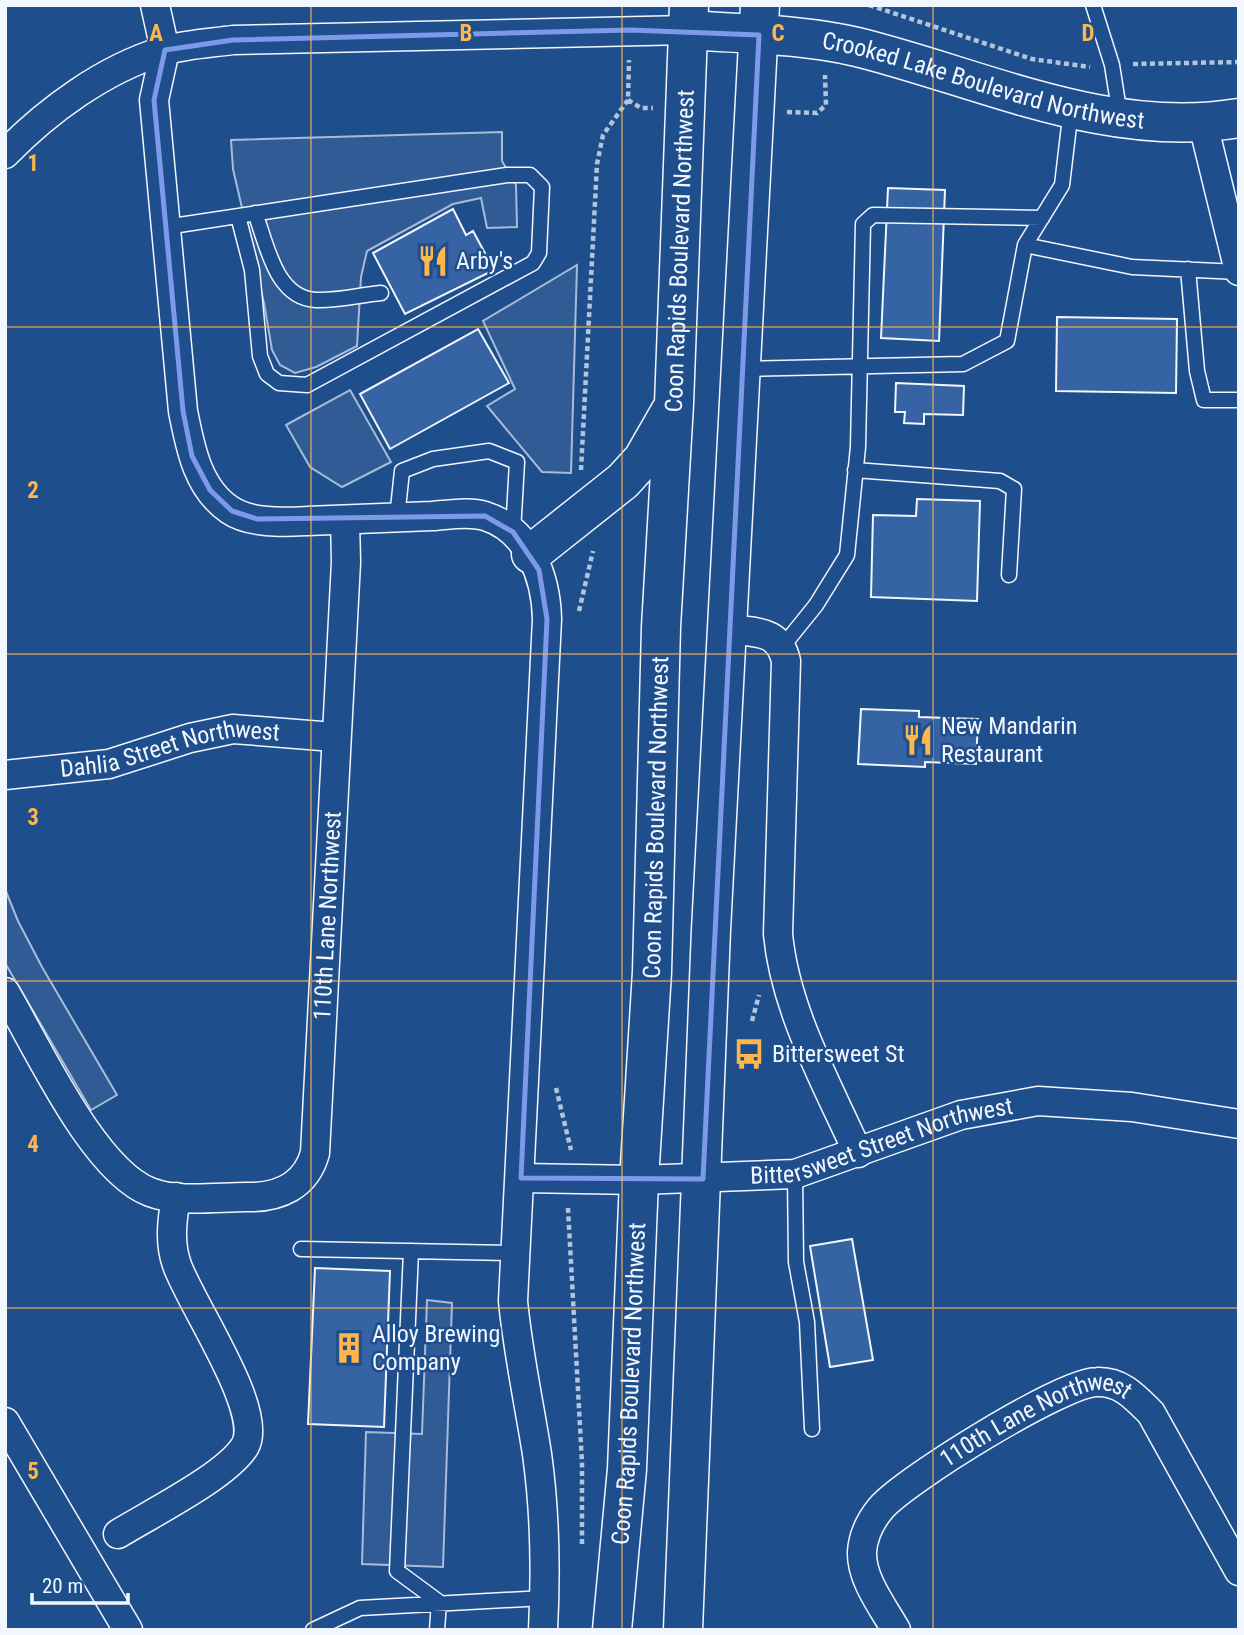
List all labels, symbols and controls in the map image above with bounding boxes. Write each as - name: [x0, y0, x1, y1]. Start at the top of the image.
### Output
- text: A: [149, 20, 163, 47]
- text: B: [460, 20, 472, 47]
- text: C: [771, 20, 785, 47]
- text: D: [1082, 20, 1095, 47]
- street label: Crooked Lake Boulevard Northwest: [820, 27, 1146, 135]
- street label: Coon Rapids Boulevard Northwest: [660, 89, 700, 413]
- text: 1: [27, 150, 39, 177]
- restaurant icon: Arby's: [416, 244, 450, 278]
- place label: Arby's: [456, 247, 513, 275]
- text: 2: [27, 477, 39, 504]
- street label: Coon Rapids Boulevard Northwest: [638, 656, 674, 979]
- place label: New Mandarin Restaurant: [941, 712, 1077, 768]
- street label: Dahlia Street Northwest: [59, 715, 281, 783]
- restaurant icon: New Mandarin Restaurant: [901, 723, 935, 757]
- text: 3: [27, 804, 39, 831]
- street label: 110th Lane Northwest: [308, 810, 347, 1021]
- bus stop icon: Bittersweet St: [732, 1037, 766, 1071]
- place label: Bittersweet St: [772, 1040, 905, 1068]
- street label: Bittersweet Street Northwest: [750, 1092, 1015, 1190]
- text: 4: [27, 1131, 39, 1158]
- street label: Coon Rapids Boulevard Northwest: [606, 1222, 651, 1546]
- place label: Alloy Brewing Company: [372, 1320, 500, 1376]
- building icon: Alloy Brewing Company: [332, 1331, 366, 1365]
- street label: 110th Lane Northwest: [935, 1367, 1137, 1473]
- text: 5: [27, 1458, 39, 1485]
- scale bar: [32, 1562, 128, 1606]
- text: 20 m: [42, 1574, 83, 1598]

